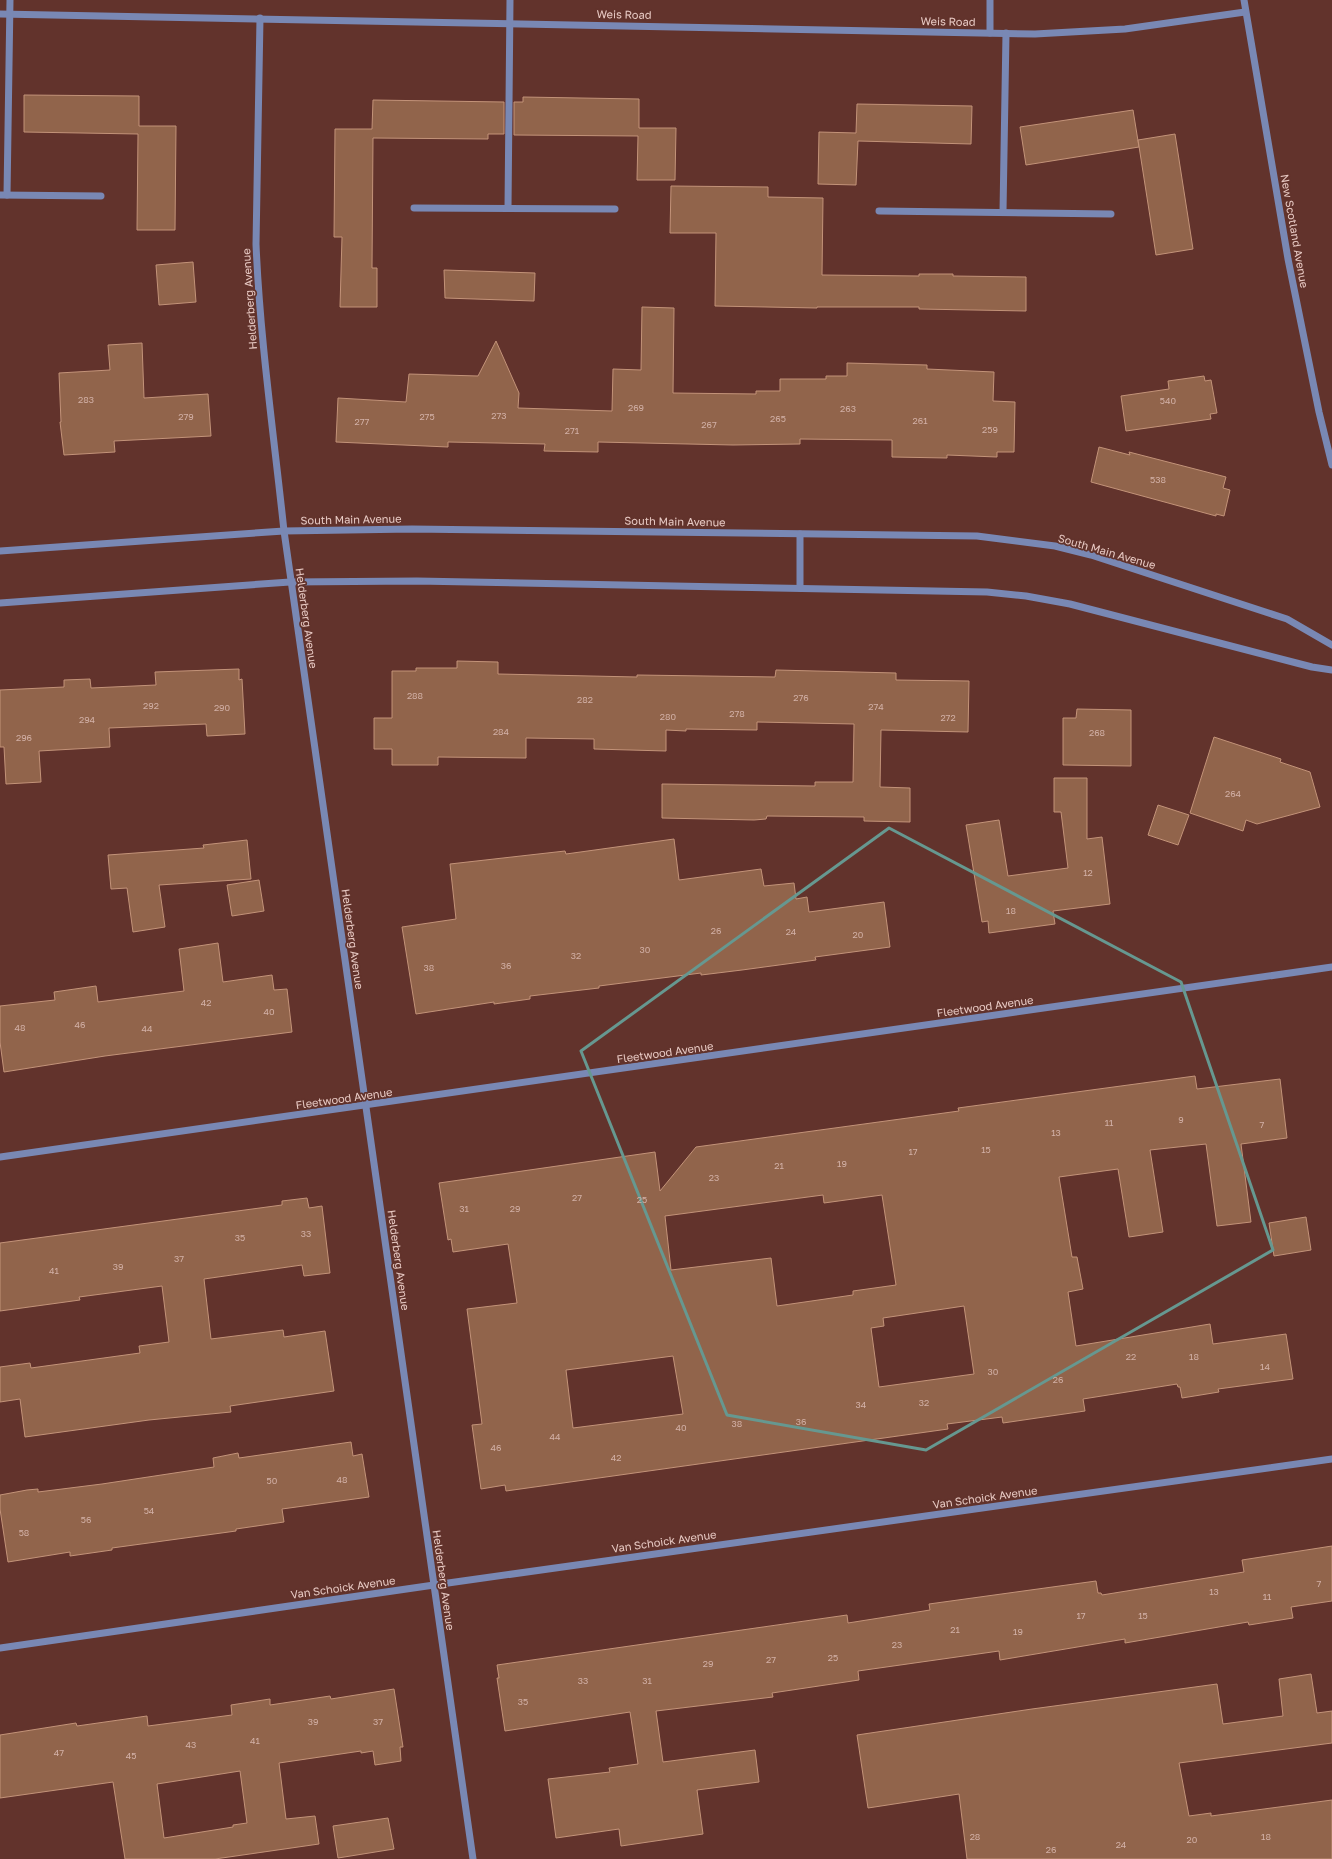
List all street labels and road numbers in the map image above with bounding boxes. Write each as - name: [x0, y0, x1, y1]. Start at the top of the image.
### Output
- street label: Weis Road: [596, 7, 652, 21]
- street label: Weis Road: [920, 14, 976, 28]
- street label: New Scotland Avenue: [1279, 173, 1311, 289]
- street label: Helderberg Avenue: [239, 248, 259, 350]
- street label: South Main Avenue: [300, 512, 402, 526]
- street label: South Main Avenue: [624, 514, 726, 528]
- street label: South Main Avenue: [1057, 531, 1157, 571]
- street label: Helderberg Avenue: [294, 567, 320, 669]
- street label: Helderberg Avenue: [340, 888, 366, 990]
- street label: Fleetwood Avenue: [936, 993, 1034, 1019]
- street label: Fleetwood Avenue: [616, 1039, 714, 1065]
- street label: Fleetwood Avenue: [295, 1085, 393, 1111]
- street label: Helderberg Avenue: [386, 1209, 412, 1311]
- street label: Van Schoick Avenue: [932, 1483, 1038, 1511]
- street label: Van Schoick Avenue: [611, 1527, 717, 1555]
- street label: Helderberg Avenue: [431, 1529, 457, 1631]
- street label: Van Schoick Avenue: [290, 1573, 396, 1601]

